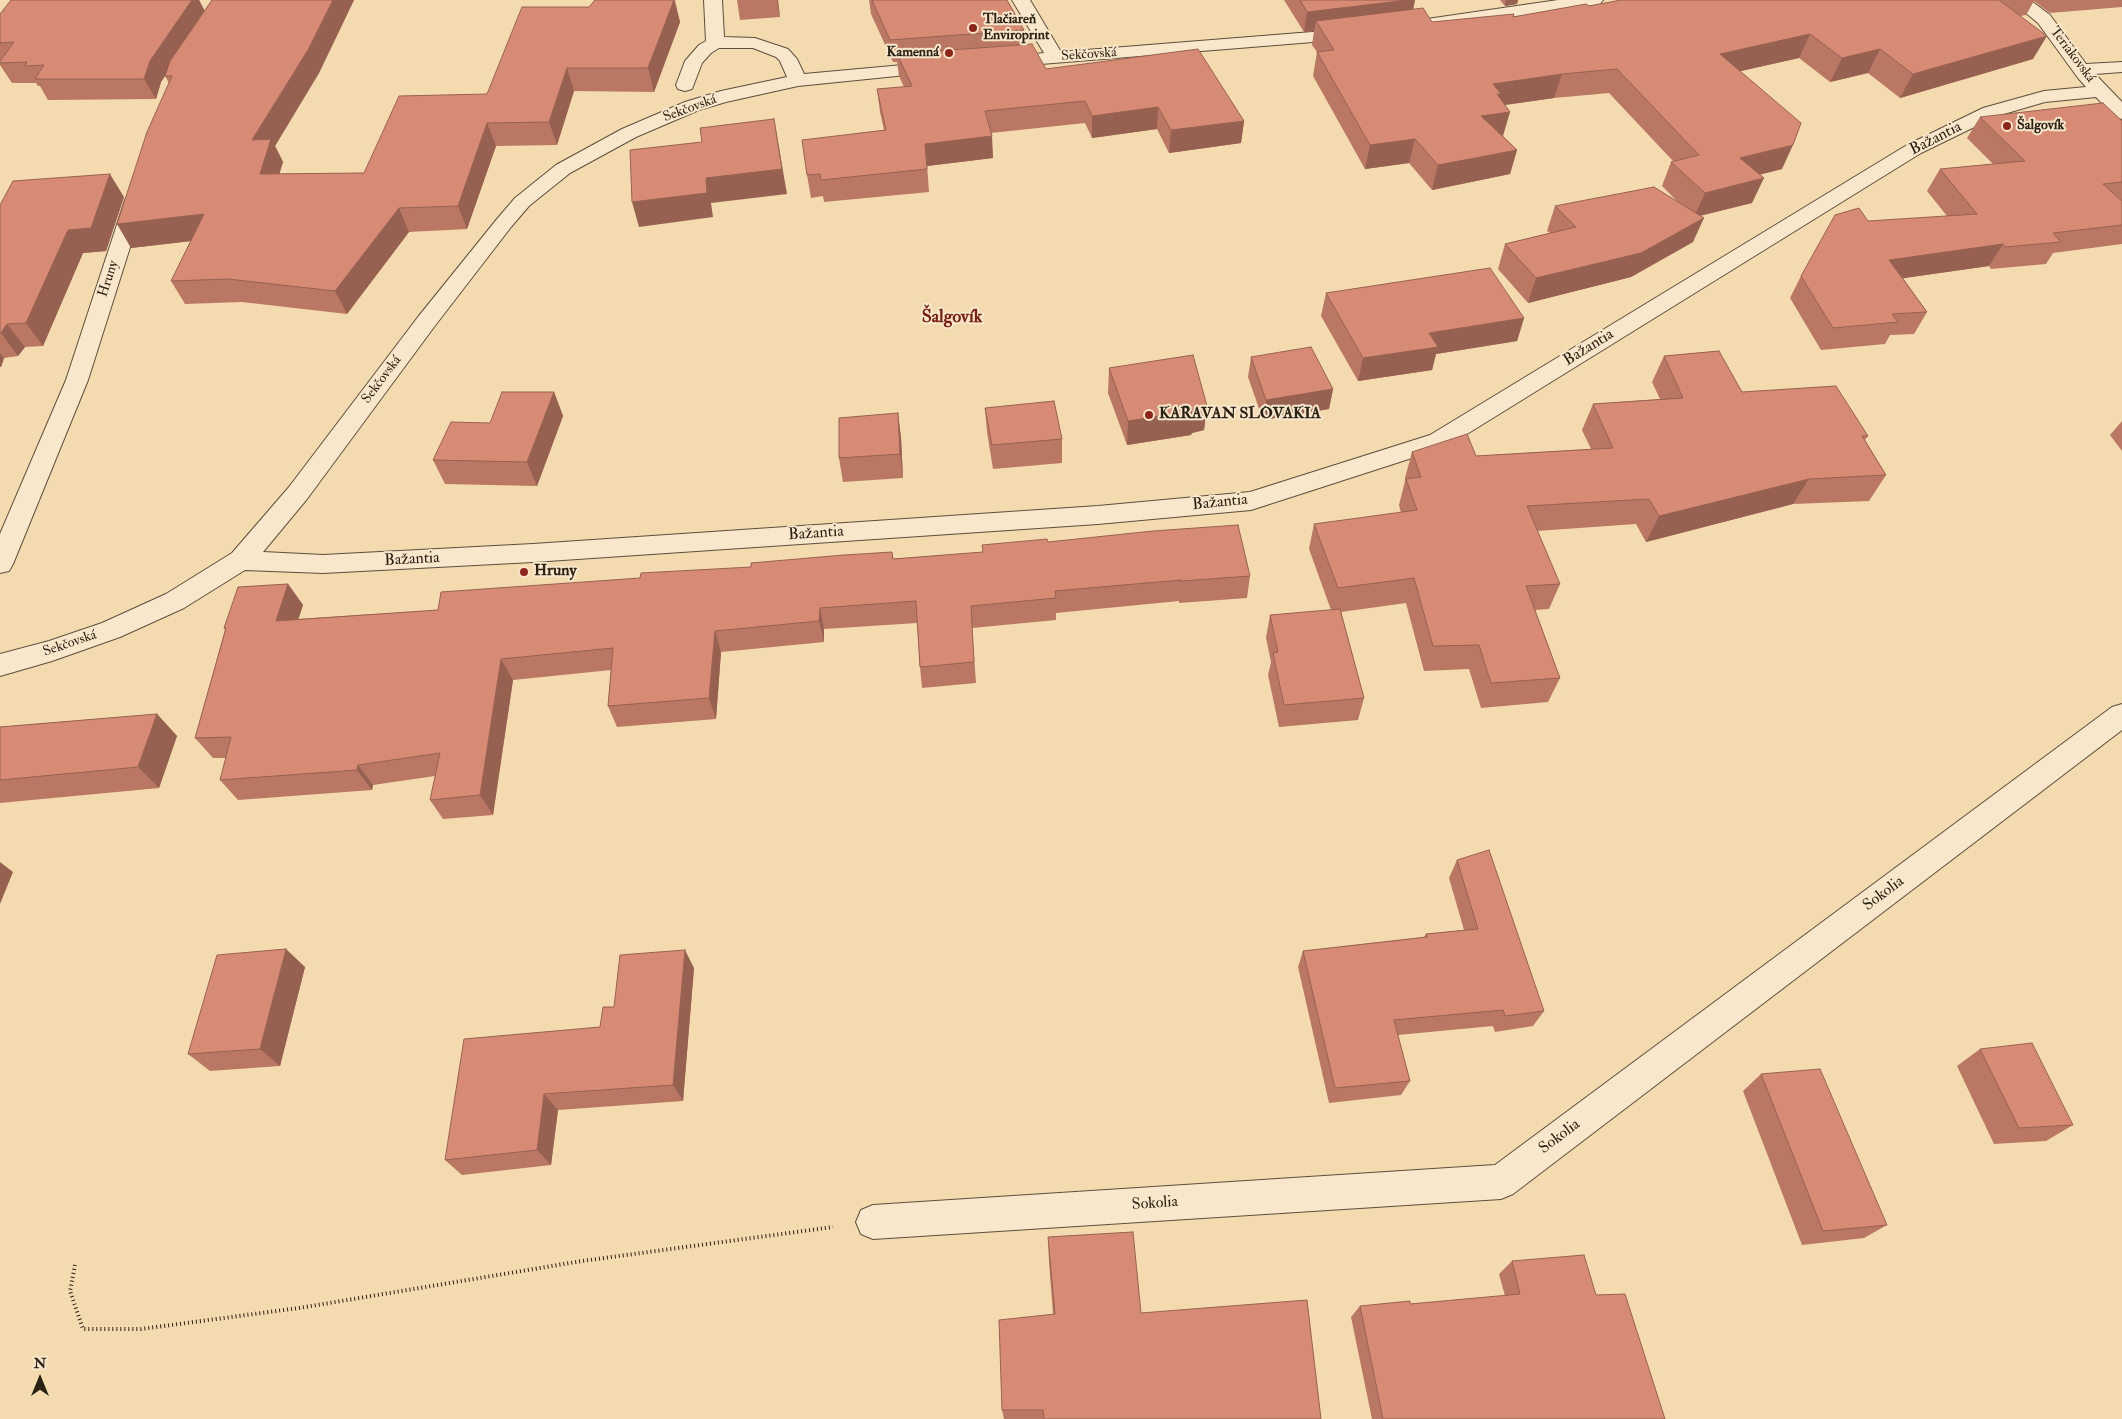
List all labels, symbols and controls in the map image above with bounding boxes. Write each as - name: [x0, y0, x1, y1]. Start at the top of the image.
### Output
- place label: Tlačiareň Enviroprint: [983, 12, 1049, 44]
- marker: Tlačiareň Enviroprint: [967, 22, 979, 34]
- street label: Teriakovská: [2046, 24, 2098, 86]
- place label: Kamenná: [887, 45, 939, 61]
- street label: Sekčovská: [1061, 45, 1117, 65]
- marker: Kamenná: [943, 47, 955, 59]
- street label: Sekčovská: [661, 92, 719, 126]
- street label: Bažantia: [1907, 118, 1965, 160]
- place label: Šalgovík: [2017, 118, 2064, 134]
- marker: Šalgovík: [2001, 120, 2013, 132]
- street label: Hruny: [95, 259, 123, 299]
- district label: Šalgovík: [922, 307, 982, 329]
- street label: Bažantia: [1560, 325, 1618, 371]
- street label: Sekčovská: [359, 353, 405, 407]
- place label: KARAVAN SLOVAKIA: [1159, 405, 1321, 425]
- marker: KARAVAN SLOVAKIA: [1143, 409, 1155, 421]
- street label: Bažantia: [1191, 491, 1249, 515]
- street label: Bažantia: [788, 522, 844, 546]
- street label: Bažantia: [384, 549, 440, 571]
- place label: Hruny: [534, 562, 576, 582]
- marker: Hruny: [518, 566, 530, 578]
- street label: Sekčovská: [41, 627, 99, 661]
- street label: Sokolia: [1860, 872, 1908, 916]
- street label: Sokolia: [1536, 1115, 1584, 1159]
- street label: Sokolia: [1131, 1193, 1179, 1215]
- north arrow: [15, 1354, 65, 1404]
- text: N: [34, 1355, 46, 1372]

